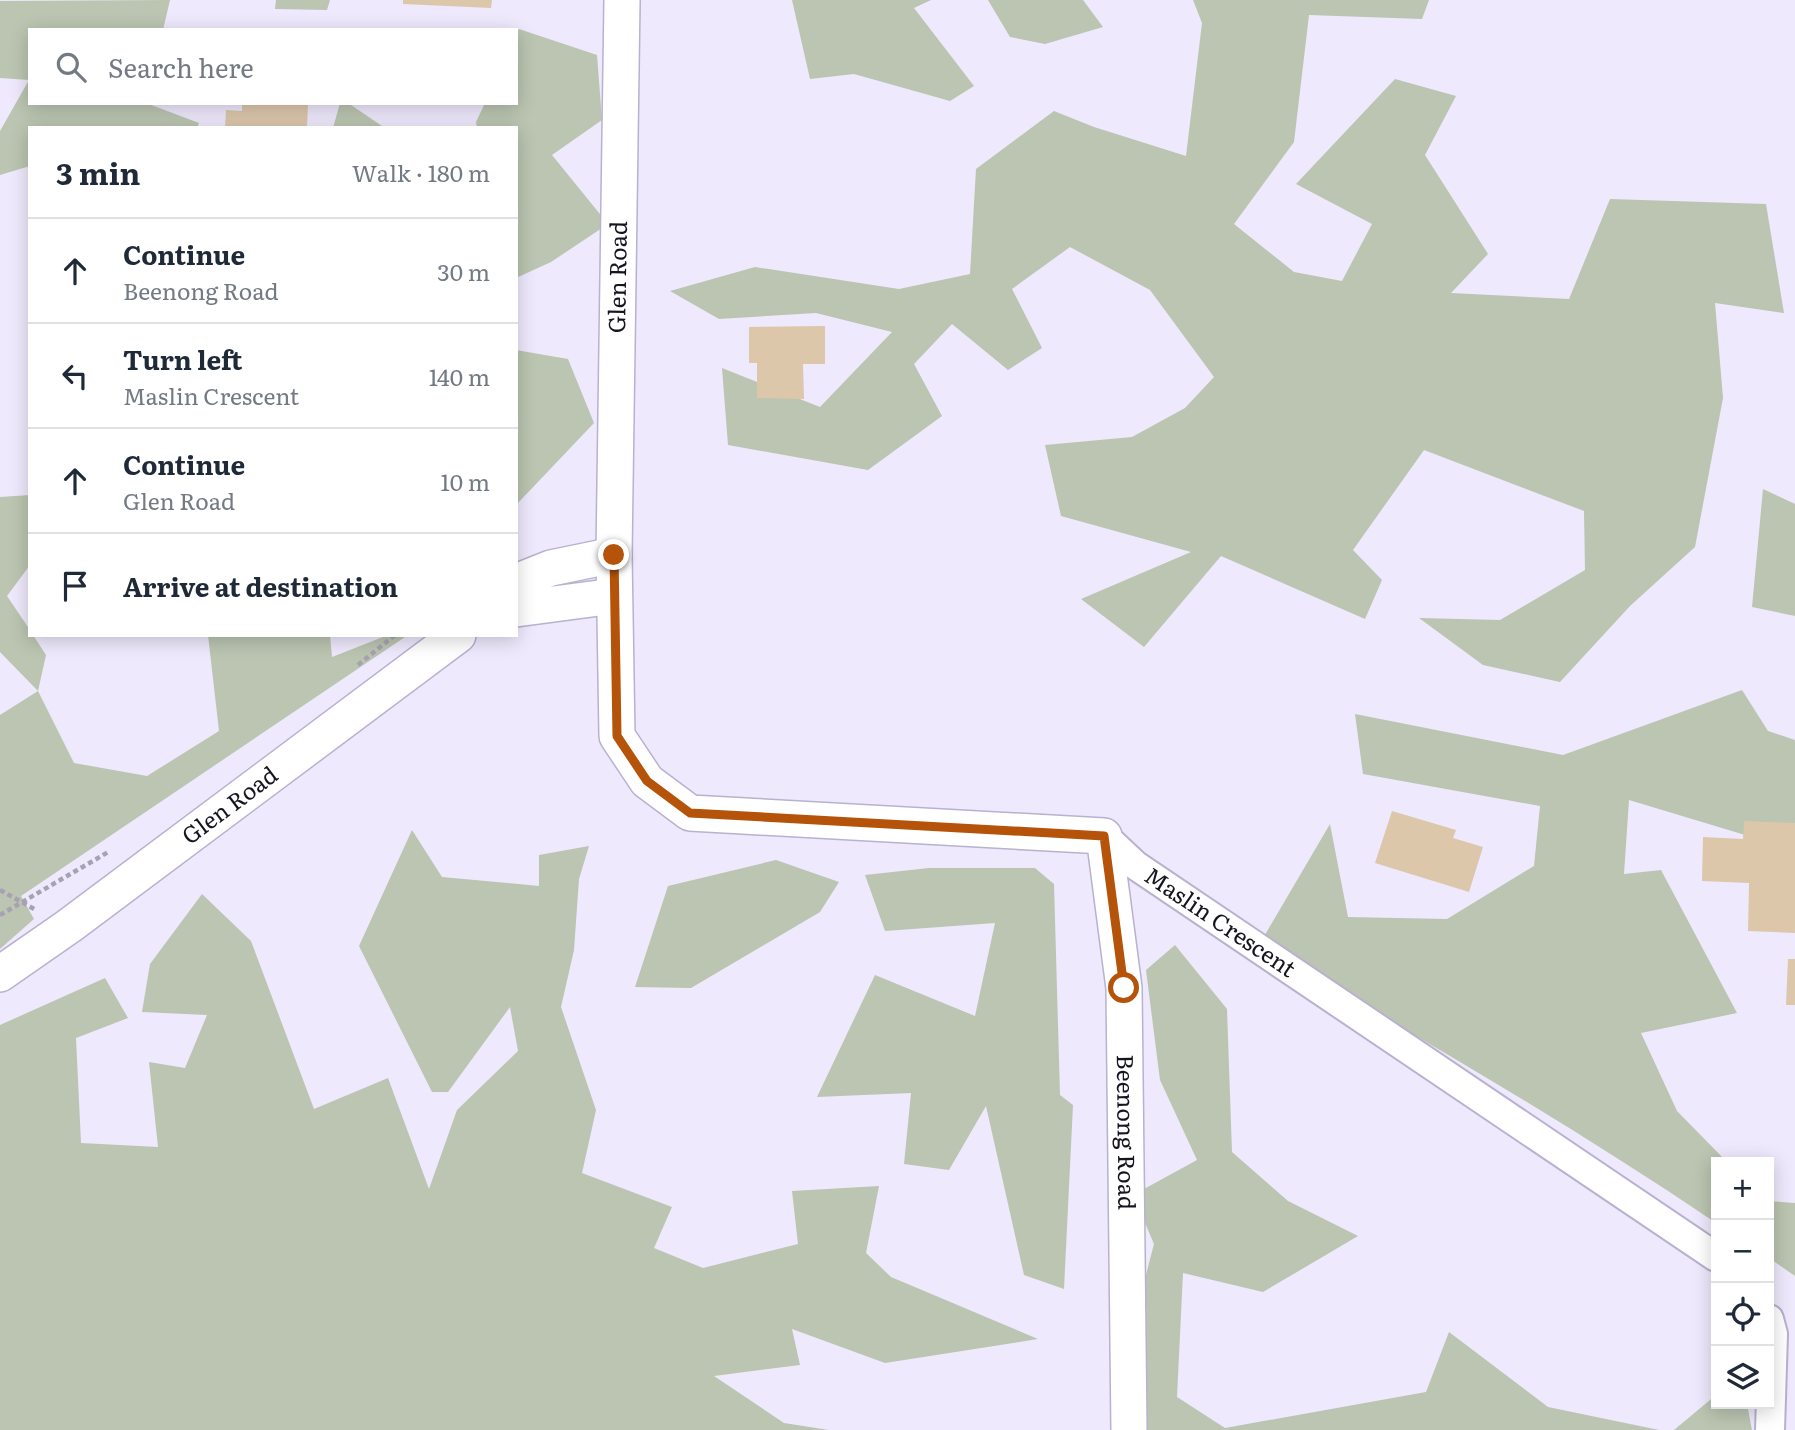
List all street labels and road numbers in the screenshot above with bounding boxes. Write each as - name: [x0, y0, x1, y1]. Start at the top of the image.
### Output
- street label: Glen Road: [598, 221, 634, 333]
- street label: Glen Road: [174, 757, 284, 851]
- street label: Maslin Crescent: [1139, 857, 1304, 984]
- street label: Beenong Road: [1110, 1054, 1146, 1210]

